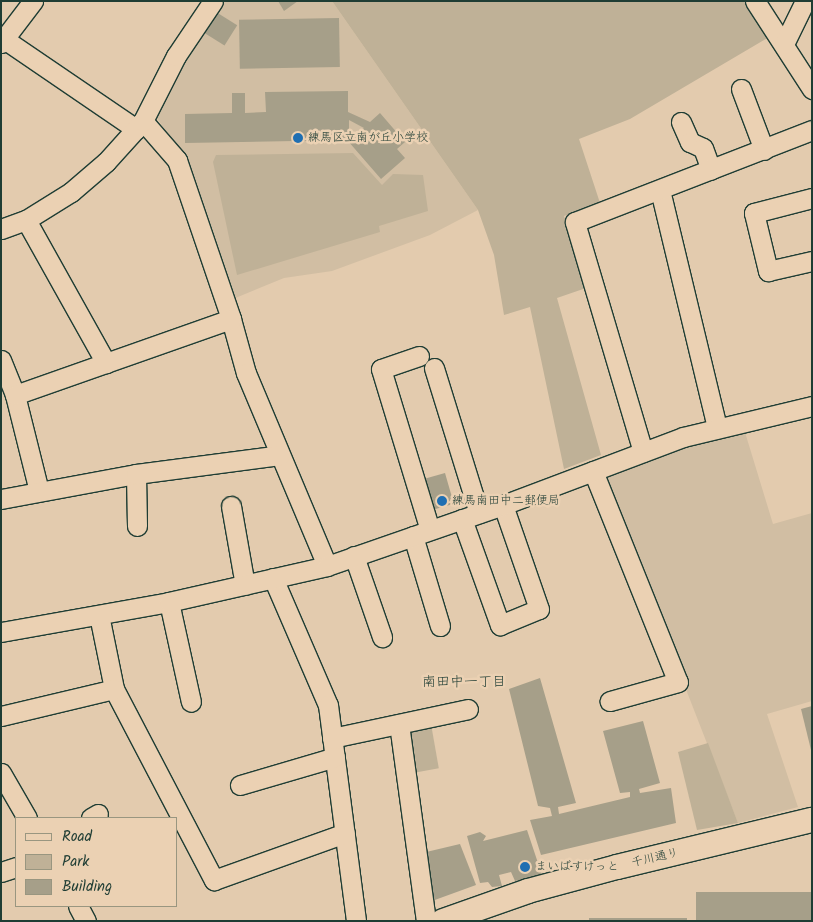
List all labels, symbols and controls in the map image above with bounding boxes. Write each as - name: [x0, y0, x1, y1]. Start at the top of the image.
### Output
- place label: 練馬区立南が丘小学校: [308, 131, 428, 145]
- marker: 練馬区立南が丘小学校: [292, 132, 304, 144]
- place label: 練馬南田中二郵便局: [452, 494, 560, 508]
- marker: 練馬南田中二郵便局: [436, 495, 448, 507]
- district label: 南田中一丁目: [422, 674, 506, 690]
- legend: [15, 817, 178, 907]
- text: Road: [62, 825, 92, 849]
- street label: 千川通り: [630, 846, 680, 870]
- text: Park: [62, 850, 89, 874]
- place label: まいばすけっと: [535, 860, 619, 874]
- marker: まいばすけっと: [519, 861, 531, 873]
- text: Building: [62, 875, 112, 899]

